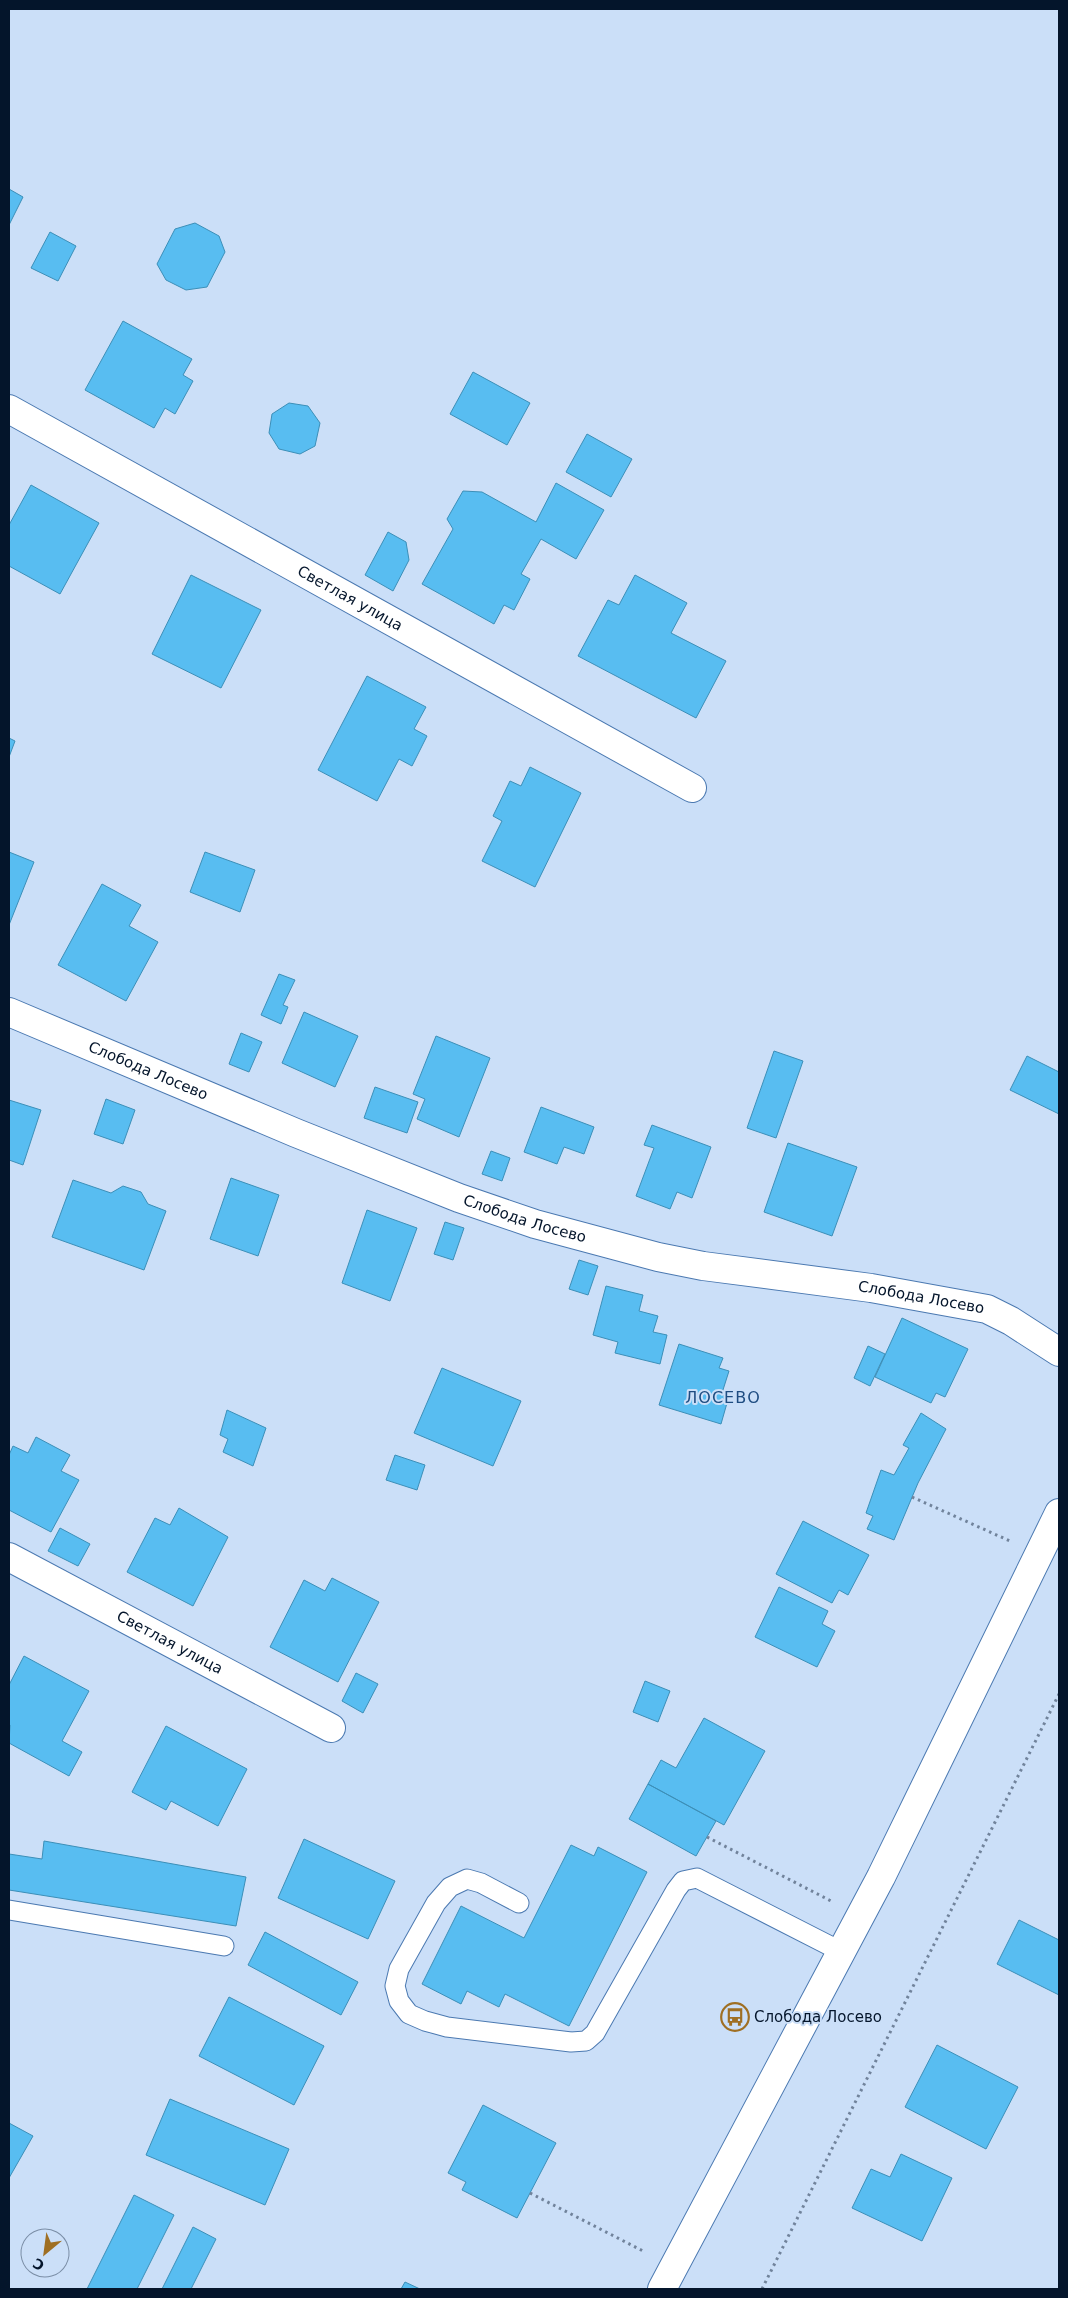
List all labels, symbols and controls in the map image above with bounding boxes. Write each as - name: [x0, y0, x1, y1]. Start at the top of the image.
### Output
- street label: Светлая улица: [294, 562, 406, 635]
- street label: Слобода Лосево: [86, 1037, 211, 1104]
- street label: Слобода Лосево: [461, 1191, 588, 1246]
- street label: Слобода Лосево: [857, 1277, 986, 1317]
- district label: ЛОСЕВО: [685, 1388, 761, 1407]
- street label: Светлая улица: [114, 1607, 226, 1678]
- bus stop icon: Слобода Лосево: [720, 2002, 750, 2032]
- place label: Слобода Лосево: [754, 2008, 882, 2026]
- north arrow: [20, 2228, 70, 2278]
- text: С: [30, 2255, 47, 2274]

